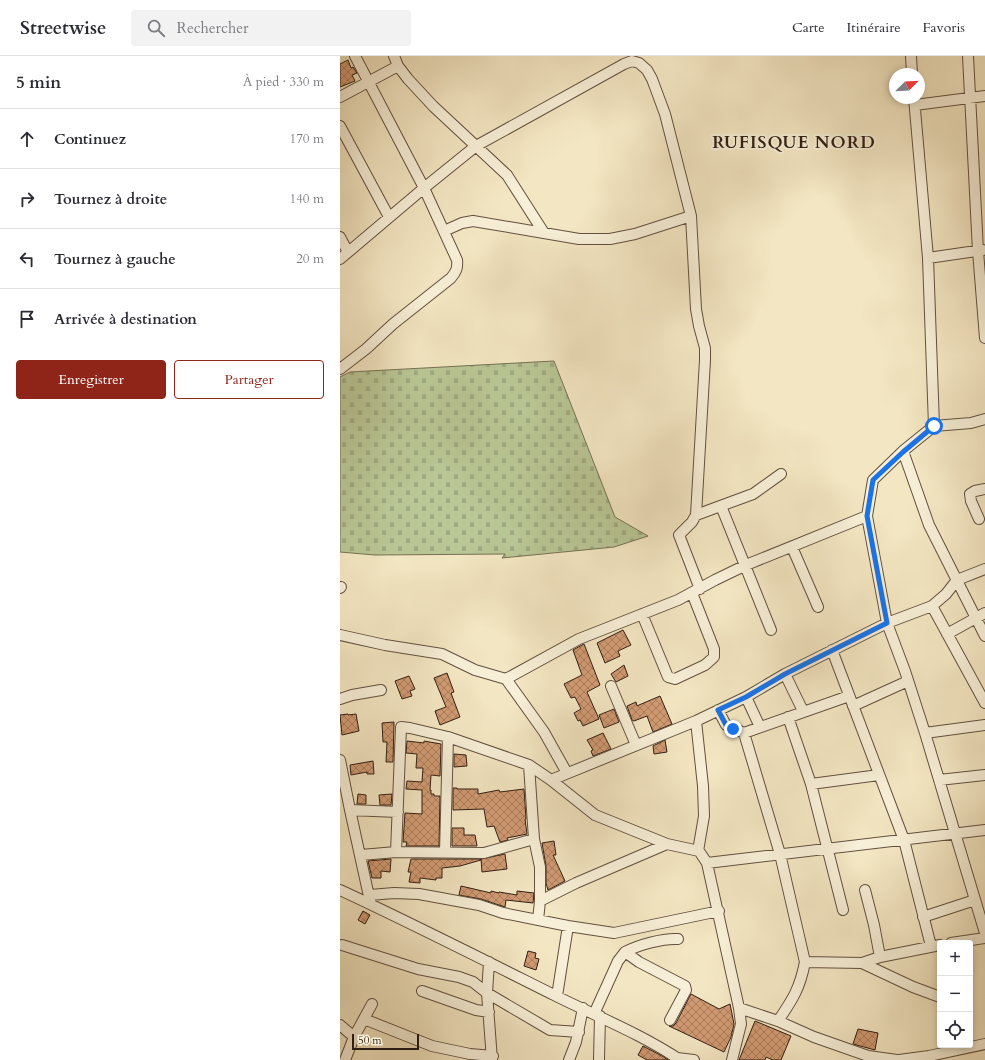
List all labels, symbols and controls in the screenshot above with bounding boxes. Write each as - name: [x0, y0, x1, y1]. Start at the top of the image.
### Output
- search box: [131, 10, 411, 46]
- text: Streetwise: [20, 15, 107, 41]
- icon: search: [145, 17, 167, 39]
- text: Rechercher: [177, 18, 248, 38]
- text: Carte: [792, 18, 825, 37]
- text: Itinéraire: [847, 18, 901, 37]
- text: Favoris: [923, 18, 965, 37]
- north arrow: [889, 68, 925, 104]
- text: 5 min: [16, 71, 61, 94]
- text: À pied · 330 m: [243, 73, 324, 91]
- icon: ahead: [16, 128, 38, 150]
- text: Continuez: [54, 129, 126, 149]
- text: 170 m: [290, 130, 324, 148]
- district label: RUFISQUE NORD: [712, 131, 876, 154]
- icon: right: [16, 188, 38, 210]
- text: Tournez à droite: [54, 189, 167, 209]
- text: 140 m: [290, 190, 324, 208]
- icon: left: [16, 248, 38, 270]
- text: Tournez à gauche: [54, 249, 176, 269]
- text: 20 m: [296, 250, 324, 268]
- icon: arrive: [16, 308, 38, 330]
- text: Arrivée à destination: [54, 309, 197, 329]
- button: Enregistrer: [16, 360, 166, 399]
- button: Partager: [174, 360, 324, 399]
- route start: [925, 417, 943, 435]
- route end: [724, 720, 742, 738]
- map controls: [937, 940, 973, 1048]
- button: +: [937, 940, 973, 976]
- button: −: [937, 976, 973, 1012]
- button: locate: [937, 1012, 973, 1048]
- scale bar: [352, 1032, 419, 1051]
- text: 50 m: [358, 1033, 382, 1048]

